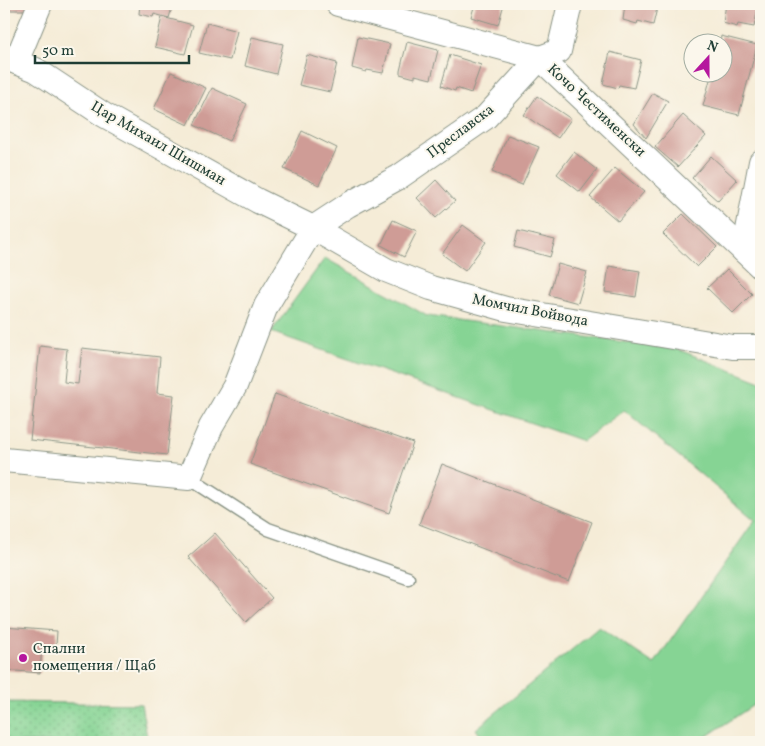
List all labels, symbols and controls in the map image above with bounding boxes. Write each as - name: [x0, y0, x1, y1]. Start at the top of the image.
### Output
- scale bar: [35, 32, 189, 64]
- north arrow: [682, 32, 732, 82]
- text: N: [704, 37, 720, 58]
- text: 50 m: [42, 41, 74, 62]
- street label: Кочо Честименски: [542, 60, 650, 162]
- street label: Цар Михаил Шишман: [87, 97, 229, 191]
- street label: Преславска: [423, 100, 499, 164]
- street label: Момчил Войвода: [470, 289, 590, 333]
- place label: Спални помещения / Щаб: [33, 639, 156, 677]
- marker: Спални помещения / Щаб: [17, 652, 29, 664]

